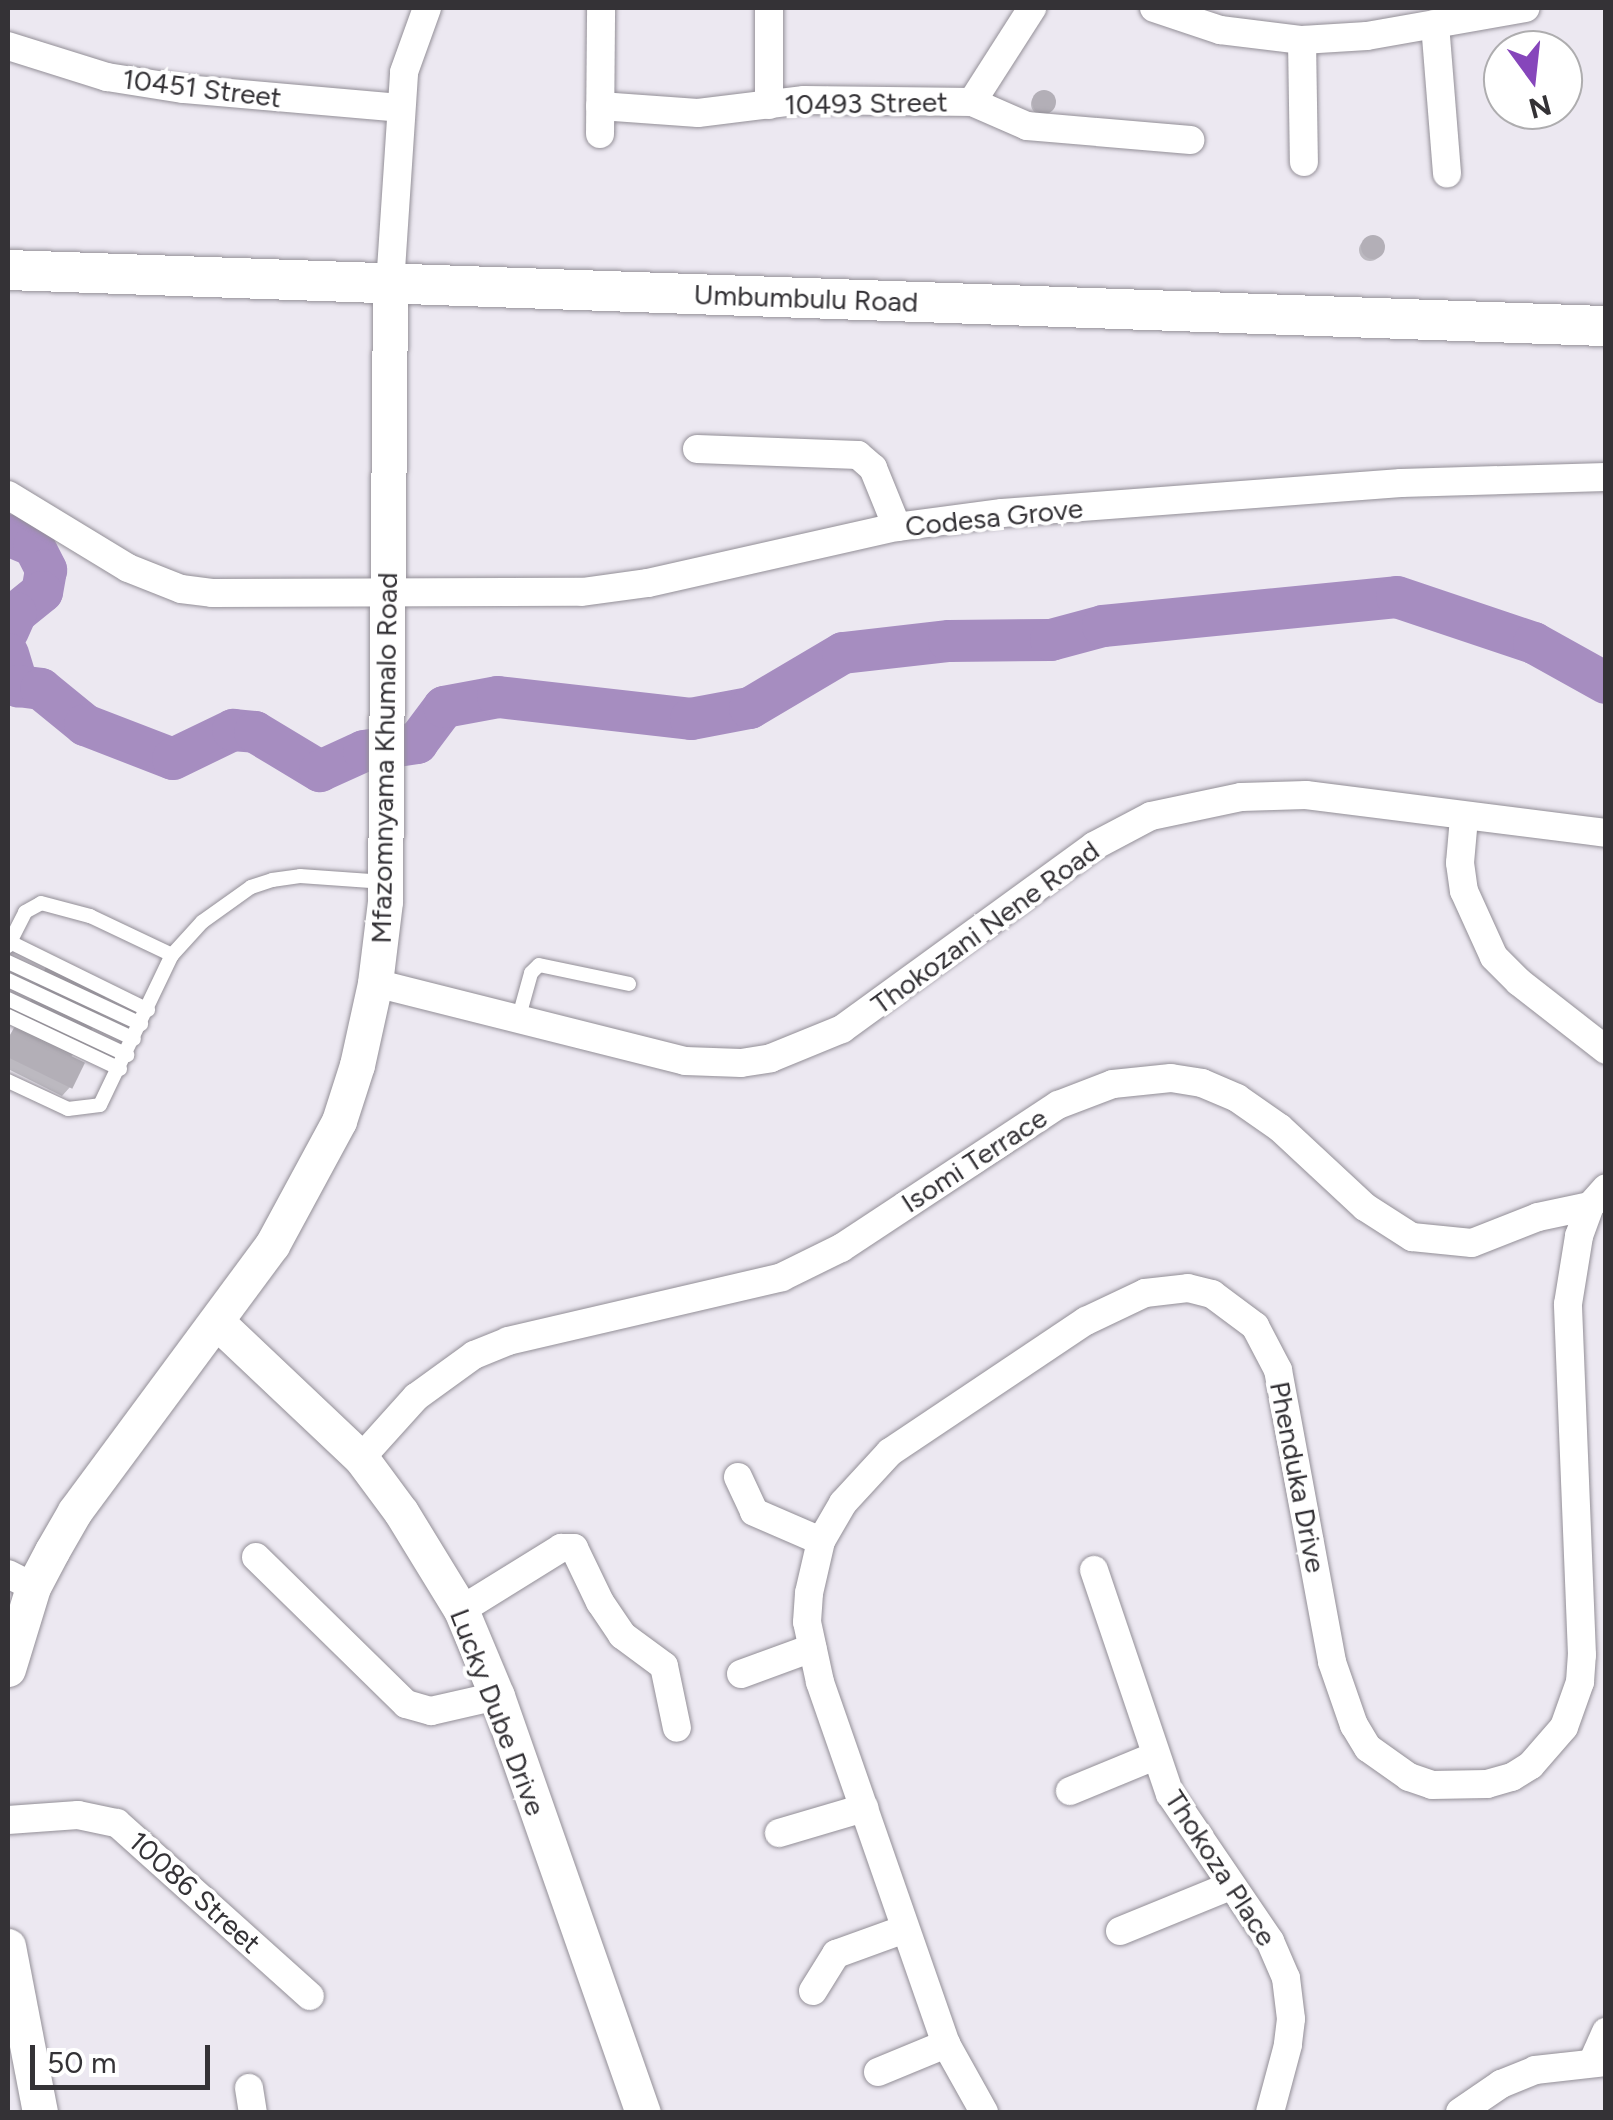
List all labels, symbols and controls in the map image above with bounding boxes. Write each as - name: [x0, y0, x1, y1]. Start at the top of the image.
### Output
- north arrow: [1483, 30, 1583, 130]
- street label: 10451 Street: [121, 62, 283, 114]
- street label: 10493 Street: [784, 85, 948, 121]
- text: N: [1525, 88, 1555, 126]
- street label: Umbumbulu Road: [693, 277, 919, 319]
- street label: Codesa Grove: [903, 491, 1085, 543]
- street label: Mfazomnyama Khumalo Road: [364, 572, 404, 944]
- street label: Thokozani Nene Road: [865, 833, 1105, 1021]
- street label: Isomi Terrace: [895, 1100, 1053, 1220]
- street label: Phenduka Drive: [1263, 1379, 1333, 1575]
- street label: Lucky Dube Drive: [443, 1604, 553, 1820]
- street label: Thokoza Place: [1158, 1784, 1284, 1952]
- street label: 10086 Street: [122, 1824, 268, 1960]
- scale bar: [35, 2025, 215, 2087]
- text: 50 m: [47, 2044, 116, 2081]

